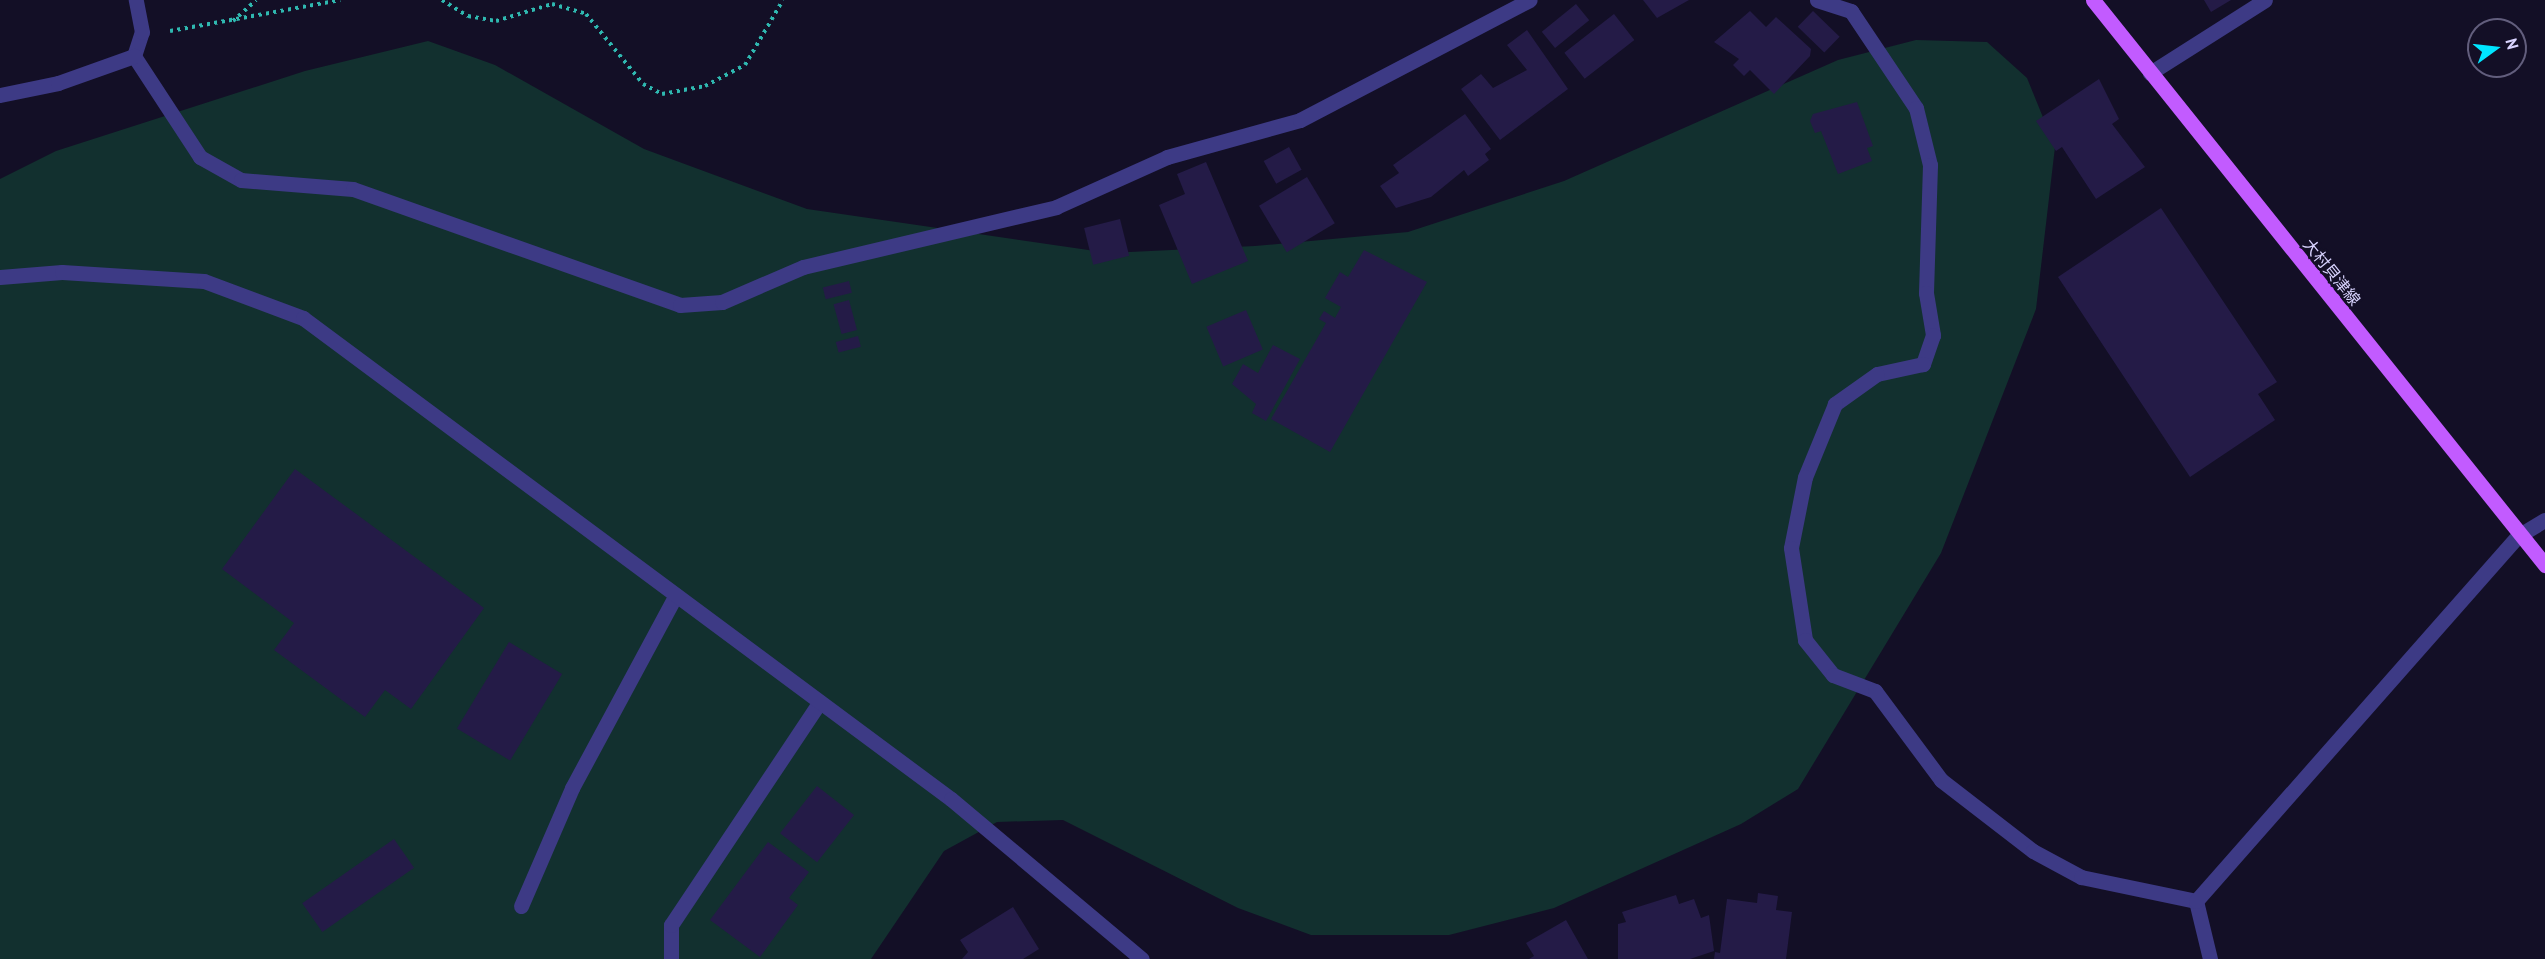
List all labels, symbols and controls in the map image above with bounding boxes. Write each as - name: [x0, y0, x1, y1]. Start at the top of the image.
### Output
- north arrow: [2467, 18, 2527, 78]
- text: N: [2501, 36, 2523, 52]
- street label: 大村貝津線: [2299, 235, 2365, 309]

